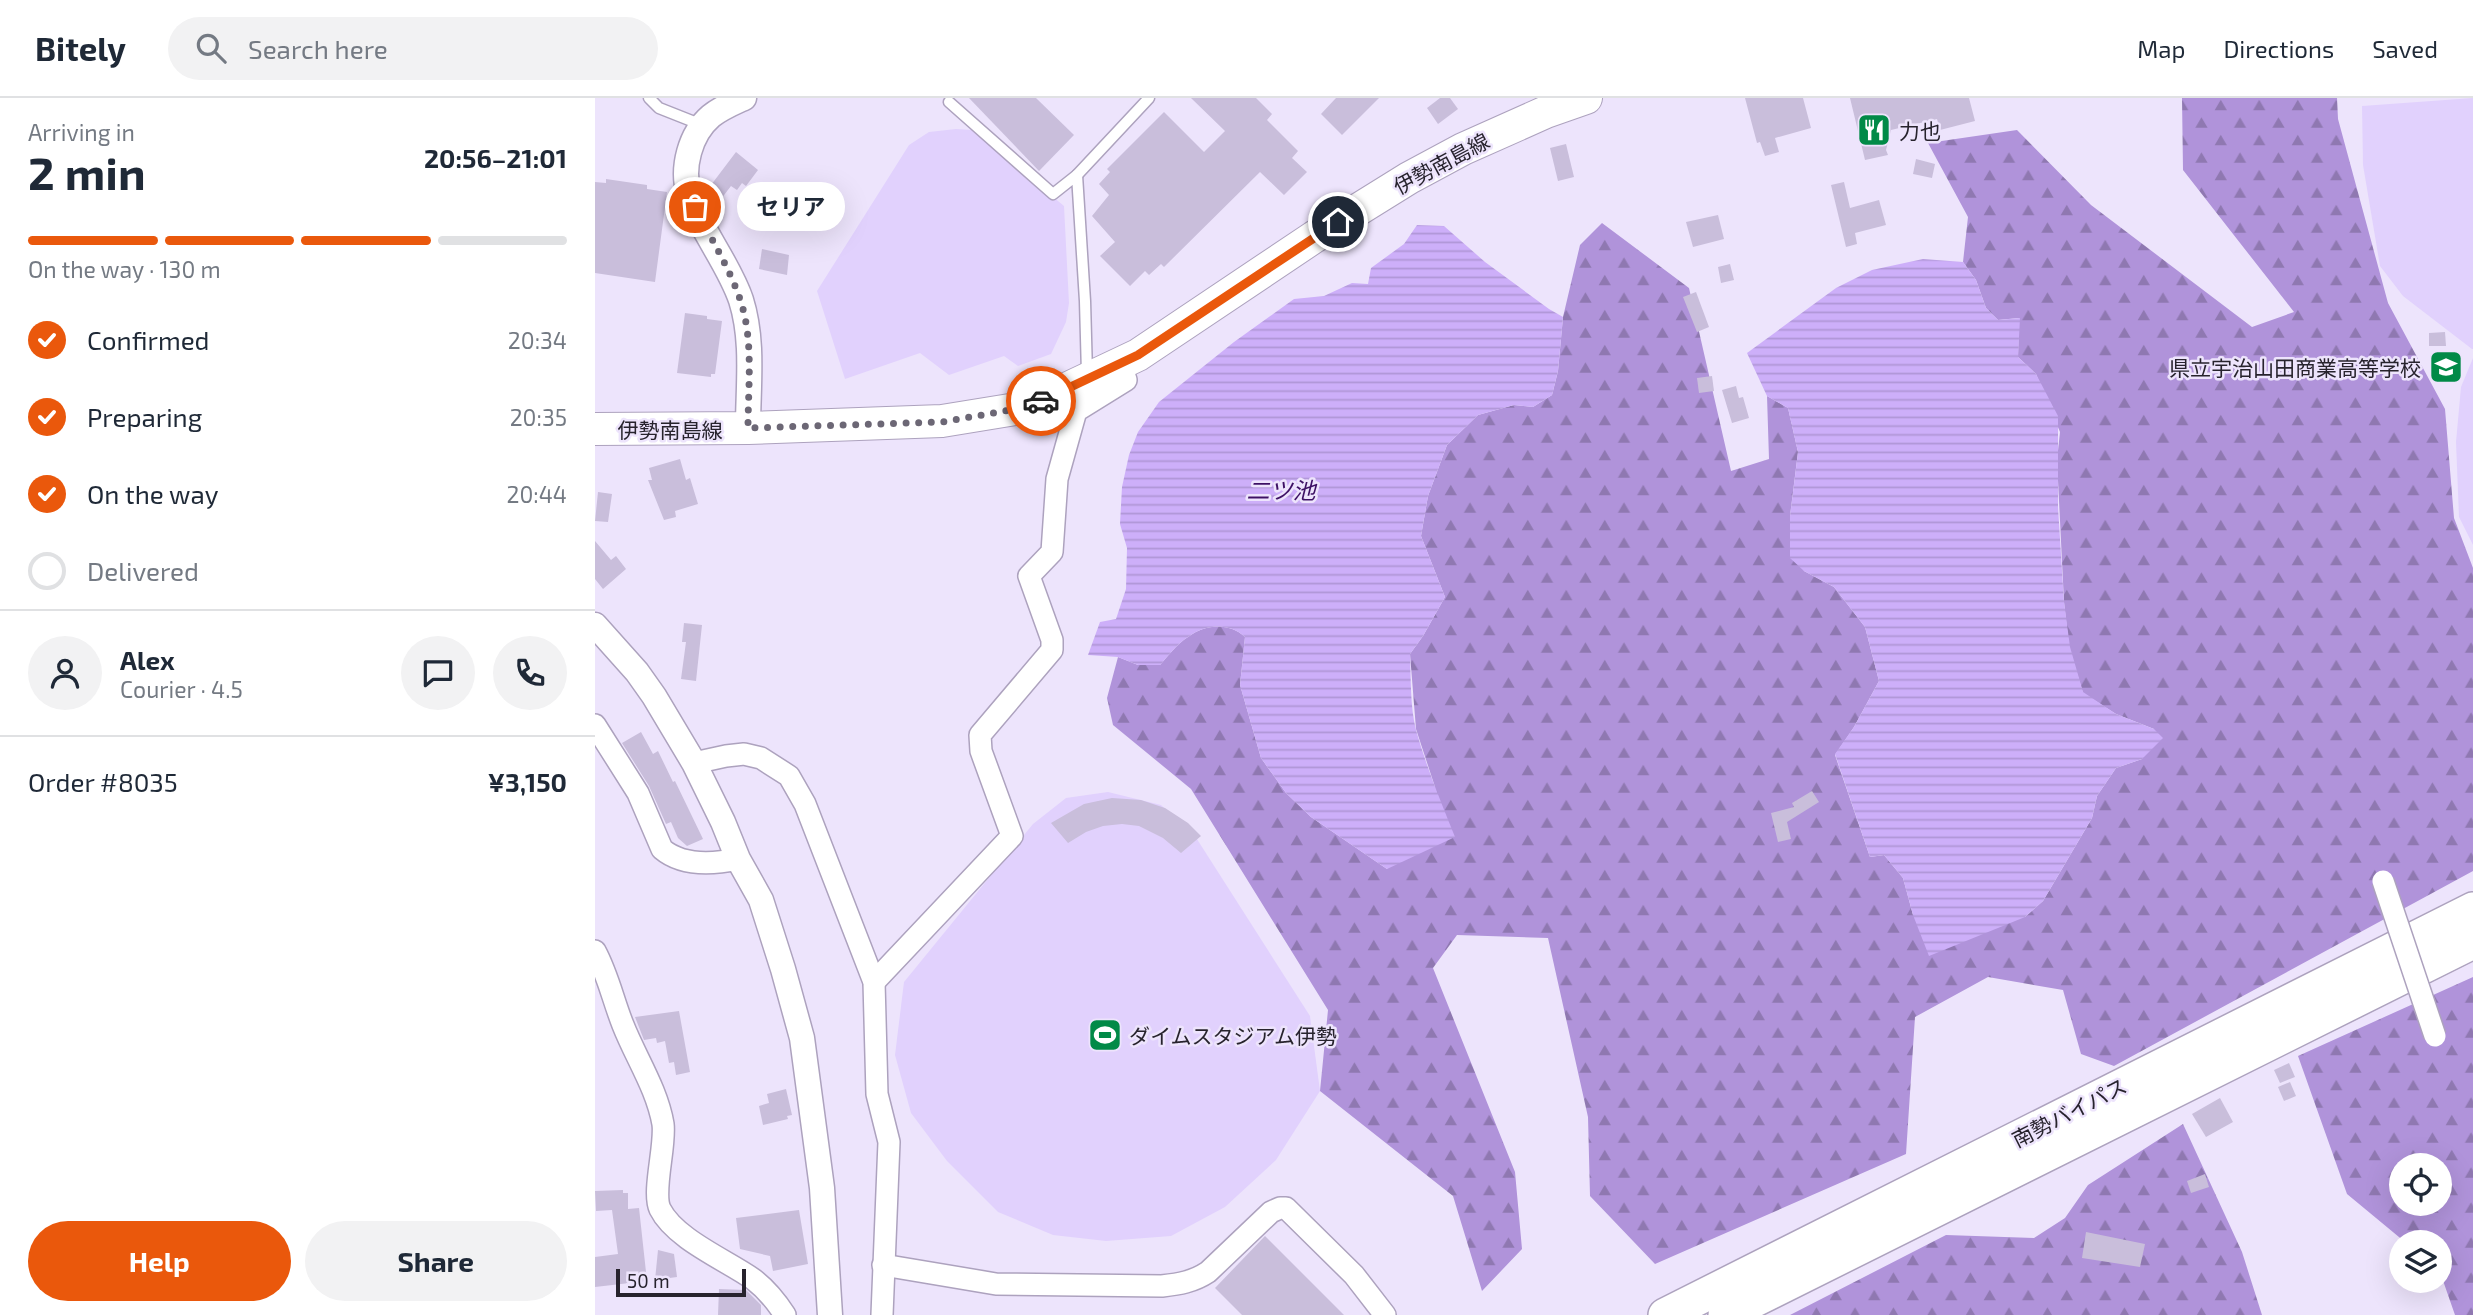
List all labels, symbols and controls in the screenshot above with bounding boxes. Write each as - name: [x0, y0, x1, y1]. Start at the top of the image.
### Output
- search box: [168, 17, 658, 80]
- text: Bitely: [35, 28, 126, 68]
- icon: search: [192, 29, 230, 67]
- text: Search here: [248, 33, 388, 64]
- text: Map: [2137, 34, 2185, 63]
- text: Directions: [2223, 34, 2334, 63]
- text: Saved: [2372, 34, 2438, 63]
- restaurant icon: 力也: [1855, 111, 1893, 149]
- text: Arriving in: [28, 118, 135, 146]
- place label: 力也: [1899, 118, 1941, 143]
- street label: 伊勢南島線: [1389, 127, 1493, 199]
- text: 20:56–21:01: [424, 142, 567, 173]
- text: 2 min: [28, 144, 146, 199]
- pin: [665, 177, 725, 237]
- callout: セリア: [737, 182, 845, 232]
- icon: bag: [676, 188, 714, 226]
- text: セリア: [757, 192, 826, 220]
- pin: [1308, 192, 1368, 252]
- icon: home: [1319, 203, 1357, 241]
- text: On the way · 130 m: [28, 255, 221, 283]
- icon: check: [28, 321, 66, 359]
- text: Confirmed: [87, 324, 210, 355]
- text: 20:34: [508, 326, 567, 354]
- school or university icon: 県立宇治山田商業高等学校: [2427, 348, 2465, 386]
- place label: 県立宇治山田商業高等学校: [2169, 355, 2421, 380]
- courier: [1006, 366, 1076, 436]
- icon: car: [1022, 382, 1060, 420]
- icon: check: [28, 398, 66, 436]
- text: Preparing: [87, 401, 202, 432]
- text: 20:35: [510, 403, 567, 431]
- street label: 伊勢南島線: [618, 417, 723, 442]
- icon: check: [28, 475, 66, 513]
- water label: 二ツ池: [1247, 476, 1318, 504]
- text: On the way: [87, 478, 218, 509]
- text: 20:44: [506, 480, 567, 508]
- text: Delivered: [87, 555, 199, 586]
- button: person: [28, 636, 102, 710]
- button: chat: [401, 636, 475, 710]
- button: phone: [493, 636, 567, 710]
- text: Alex: [120, 644, 175, 675]
- text: Courier · 4.5: [120, 675, 243, 703]
- text: Order #8035: [28, 766, 178, 797]
- text: ¥3,150: [488, 766, 567, 797]
- sports icon: ダイムスタジアム伊勢: [1086, 1016, 1124, 1054]
- place label: ダイムスタジアム伊勢: [1129, 1023, 1337, 1048]
- street label: 南勢バイパス: [2007, 1072, 2131, 1152]
- map controls: [2389, 1153, 2452, 1293]
- button: locate: [2389, 1153, 2452, 1216]
- button: Help: [28, 1221, 291, 1301]
- button: Share: [305, 1221, 567, 1301]
- button: layers: [2389, 1230, 2452, 1293]
- scale bar: [616, 1266, 745, 1298]
- text: 50 m: [627, 1269, 670, 1292]

